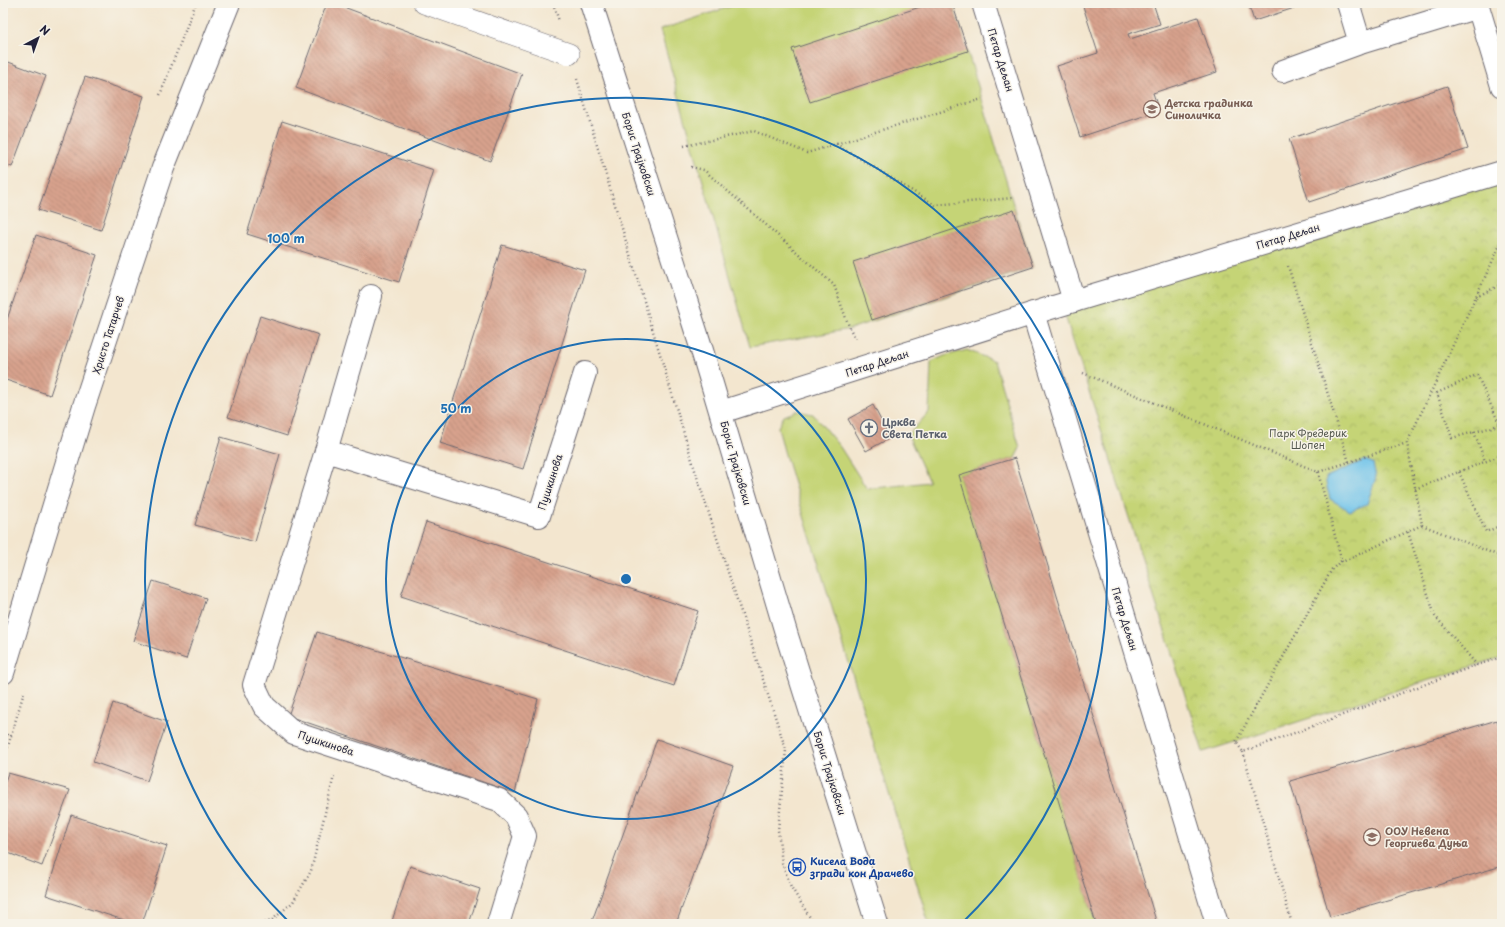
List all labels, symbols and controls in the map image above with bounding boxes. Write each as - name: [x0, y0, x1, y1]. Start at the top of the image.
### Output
- north arrow: [18, 18, 58, 58]
- text: N: [36, 21, 54, 40]
- street label: Петар Дељан: [985, 26, 1018, 93]
- place label: Детска градинка Синоличка: [1164, 95, 1253, 122]
- school or university icon: Детска градинка Синоличка: [1142, 99, 1162, 119]
- street label: Борис Трајковски: [619, 110, 660, 198]
- street label: Петар Дељан: [1254, 219, 1321, 252]
- text: 100 m: [267, 229, 305, 247]
- street label: Христо Татарчев: [88, 294, 127, 376]
- street label: Петар Дељан: [843, 345, 910, 380]
- text: 50 m: [440, 399, 472, 417]
- place label: Црква Света Петка: [882, 414, 947, 441]
- church icon: Црква Света Петка: [859, 418, 879, 438]
- street label: Борис Трајковски: [717, 419, 756, 507]
- park label: Парк Фредерик Шопен: [1269, 425, 1347, 452]
- street label: Пушкинова: [533, 451, 567, 512]
- centre of rings: [619, 572, 633, 586]
- street label: Петар Дељан: [1109, 585, 1142, 652]
- street label: Пушкинова: [296, 726, 357, 760]
- street label: Борис Трајковски: [811, 729, 850, 817]
- place label: ООУ Невена Георгиева Дуња: [1385, 823, 1468, 850]
- school or university icon: ООУ Невена Георгиева Дуња: [1362, 827, 1382, 847]
- place label: Кисела Вода згради кон Драчево: [809, 853, 914, 880]
- bus stop icon: Кисела Вода згради кон Драчево: [787, 857, 807, 877]

